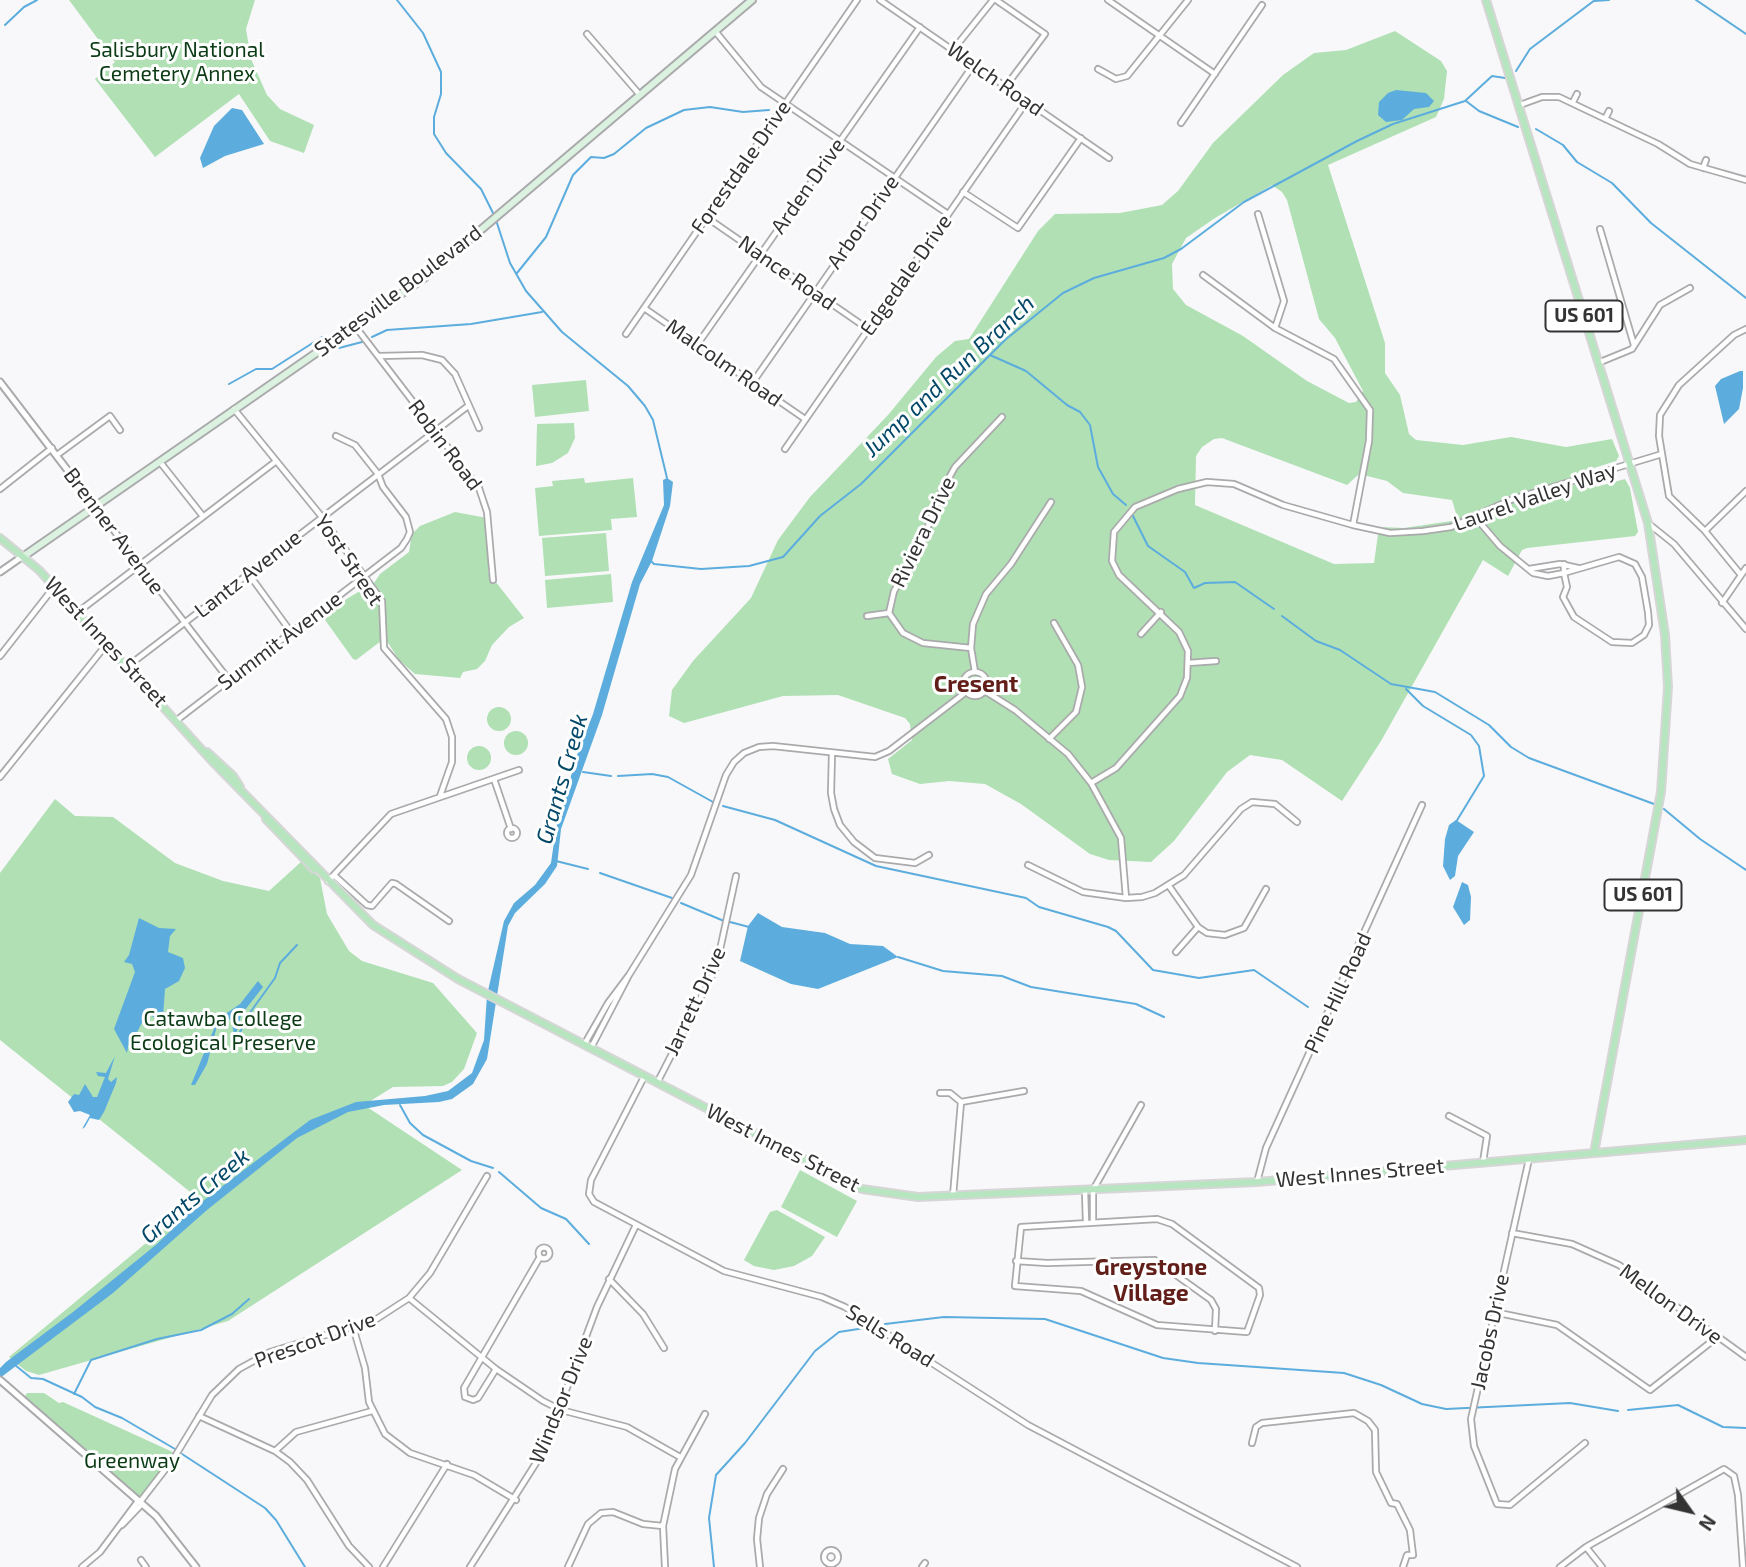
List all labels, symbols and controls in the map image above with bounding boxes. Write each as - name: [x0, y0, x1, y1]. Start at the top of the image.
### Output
- street label: Welch Road: [942, 36, 1048, 122]
- park label: Salisbury National Cemetery Annex: [89, 37, 265, 87]
- street label: Forestdale Drive: [686, 96, 796, 238]
- street label: Arden Drive: [766, 133, 850, 239]
- street label: Arbor Drive: [822, 170, 904, 274]
- street label: Edgedale Drive: [855, 209, 957, 341]
- street label: Statesville Boulevard: [309, 220, 487, 362]
- street label: Nance Road: [734, 230, 840, 316]
- water label: Jump and Run Branch: [858, 290, 1040, 462]
- road number: US 601: [1546, 300, 1622, 332]
- street label: Malcolm Road: [661, 314, 787, 412]
- street label: Robin Road: [403, 395, 487, 495]
- street label: Laurel Valley Way: [1450, 457, 1620, 537]
- street label: Brenner Avenue: [58, 463, 170, 599]
- street label: Riviera Drive: [885, 472, 961, 592]
- street label: Yost Street: [309, 510, 389, 610]
- street label: Lantz Avenue: [190, 525, 306, 623]
- street label: West Innes Street: [39, 572, 173, 712]
- street label: Summit Avenue: [213, 586, 347, 696]
- district label: Cresent: [934, 670, 1018, 698]
- water label: Grants Creek: [530, 711, 594, 847]
- road number: US 601: [1604, 880, 1682, 911]
- street label: Pine Hill Road: [1299, 929, 1377, 1057]
- street label: Jarrett Drive: [659, 943, 731, 1059]
- park label: Catawba College Ecological Preserve: [130, 1006, 316, 1056]
- street label: West Innes Street: [702, 1098, 864, 1198]
- water label: Grants Creek: [135, 1142, 255, 1250]
- street label: West Innes Street: [1275, 1153, 1445, 1193]
- district label: Greystone Village: [1095, 1253, 1207, 1307]
- street label: Mellon Drive: [1615, 1258, 1727, 1350]
- street label: Jacobs Drive: [1465, 1272, 1515, 1392]
- street label: Sells Road: [841, 1299, 939, 1373]
- street label: Prescot Drive: [251, 1306, 379, 1374]
- street label: Windsor Drive: [524, 1333, 598, 1467]
- park label: Greenway: [84, 1448, 180, 1474]
- north arrow: [1655, 1476, 1725, 1546]
- text: N: [1694, 1511, 1721, 1535]

